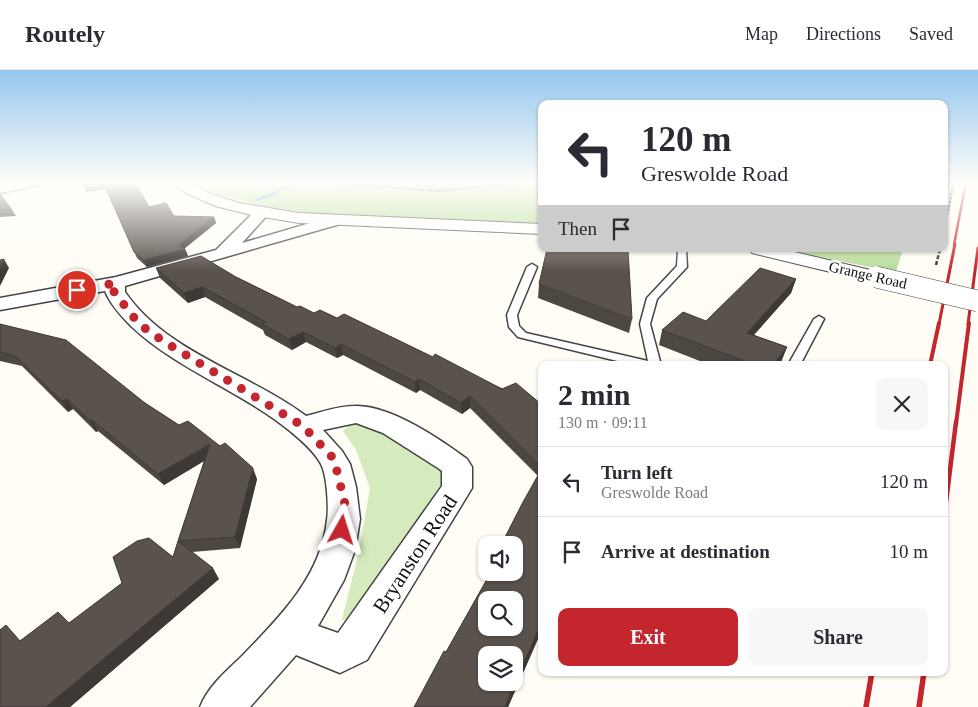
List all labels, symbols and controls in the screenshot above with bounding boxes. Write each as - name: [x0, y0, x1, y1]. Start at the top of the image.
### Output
- text: Routely: [25, 21, 105, 47]
- text: Map: [745, 24, 778, 44]
- text: Directions: [806, 24, 881, 44]
- text: Saved: [909, 24, 953, 44]
- icon: left: [558, 120, 623, 185]
- text: 120 m: [641, 120, 731, 159]
- text: Greswolde Road: [641, 161, 788, 186]
- icon: arrive: [607, 215, 635, 243]
- text: Then: [558, 218, 597, 239]
- street label: Grange Road: [827, 258, 909, 292]
- pin: [56, 269, 98, 311]
- icon: arrive: [63, 276, 91, 304]
- text: 2 min: [558, 378, 631, 411]
- button: close: [876, 378, 928, 430]
- text: 130 m · 09:11: [558, 414, 648, 431]
- text: Turn left: [601, 462, 673, 483]
- icon: left: [558, 468, 586, 496]
- text: 120 m: [880, 471, 928, 492]
- text: Greswolde Road: [601, 484, 708, 501]
- street label: Bryanston Road: [368, 490, 462, 618]
- position arrow: [315, 503, 367, 555]
- map controls: [478, 536, 523, 691]
- button: sound: [478, 536, 523, 581]
- icon: arrive: [558, 538, 586, 566]
- text: Arrive at destination: [601, 541, 770, 562]
- text: 10 m: [889, 541, 928, 562]
- button: search: [478, 591, 523, 636]
- button: Exit: [558, 608, 738, 666]
- button: Share: [748, 608, 928, 666]
- button: layers: [478, 646, 523, 691]

